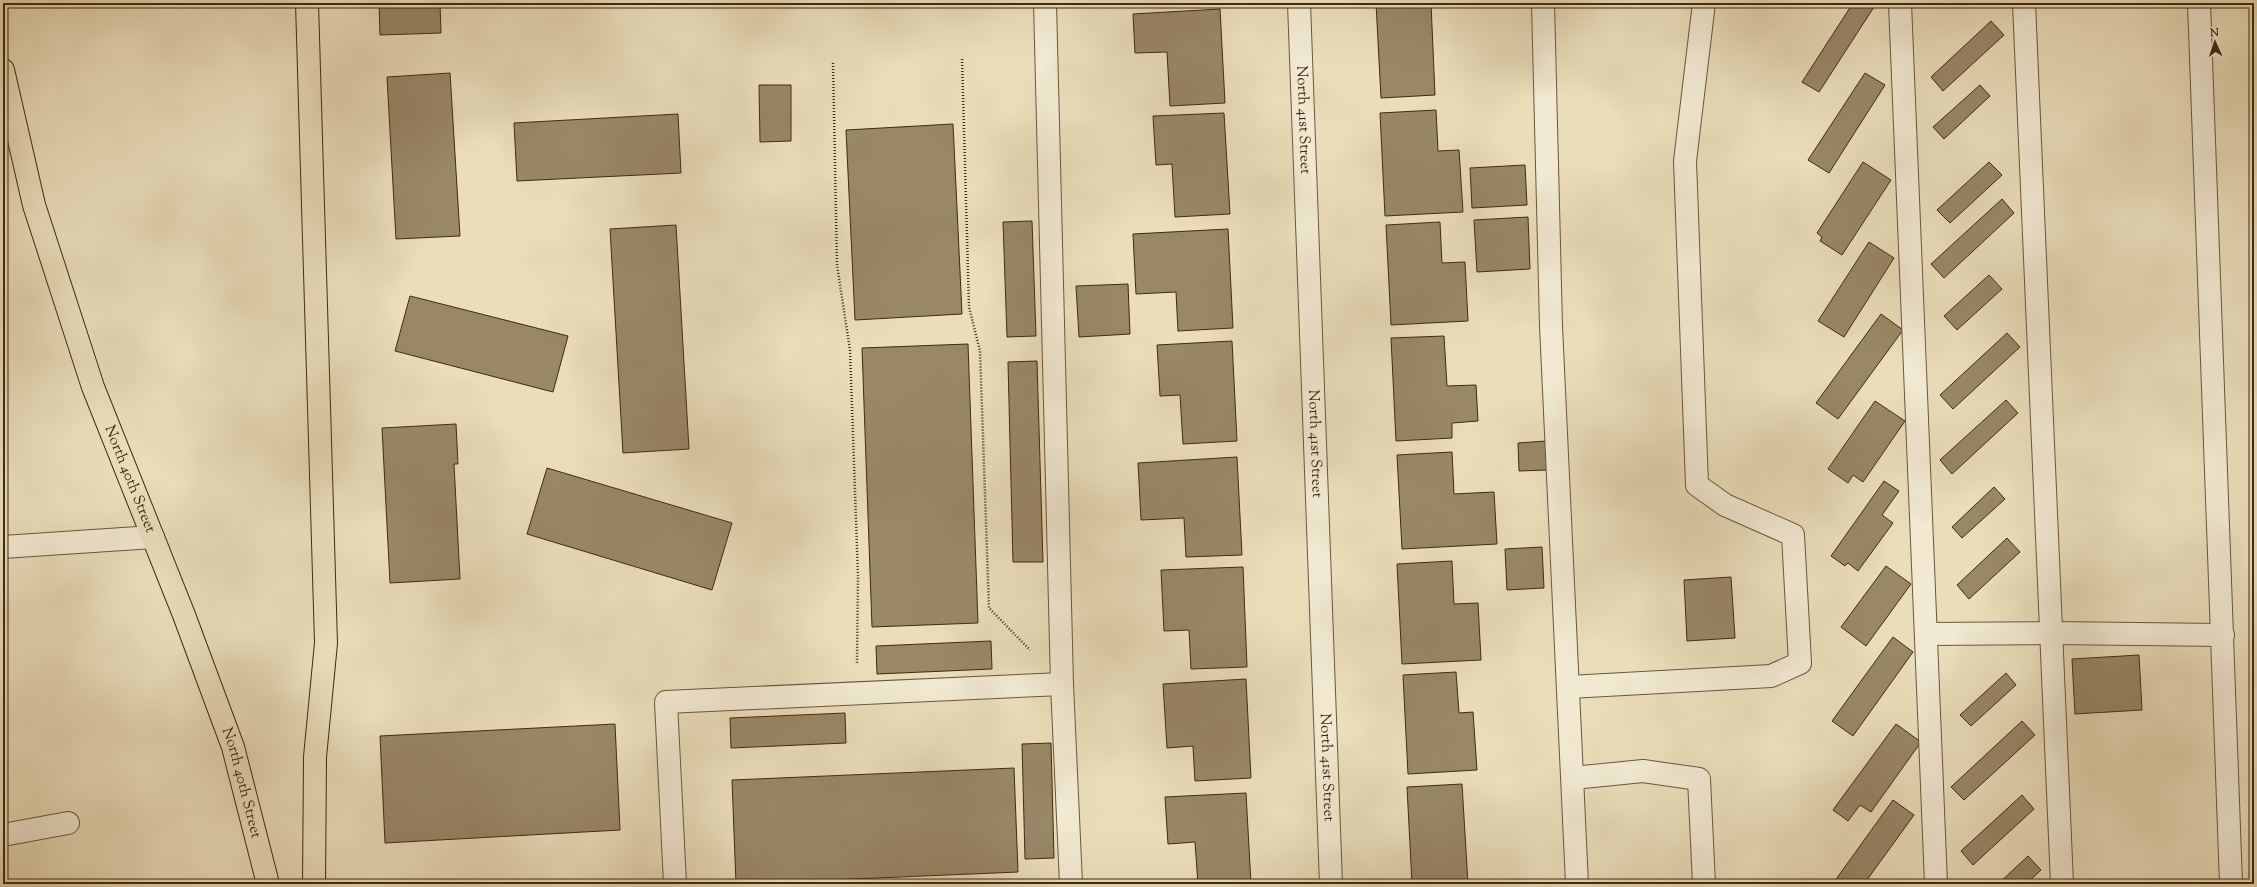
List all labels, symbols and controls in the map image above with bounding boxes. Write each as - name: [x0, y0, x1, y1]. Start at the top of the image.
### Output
- north arrow: [2195, 22, 2235, 62]
- text: N: [2209, 25, 2220, 41]
- street label: North 41st Street: [1291, 65, 1316, 175]
- street label: North 41st Street: [1303, 389, 1327, 498]
- street label: North 40th Street: [99, 422, 161, 536]
- street label: North 41st Street: [1314, 713, 1339, 822]
- street label: North 40th Street: [216, 724, 266, 841]

